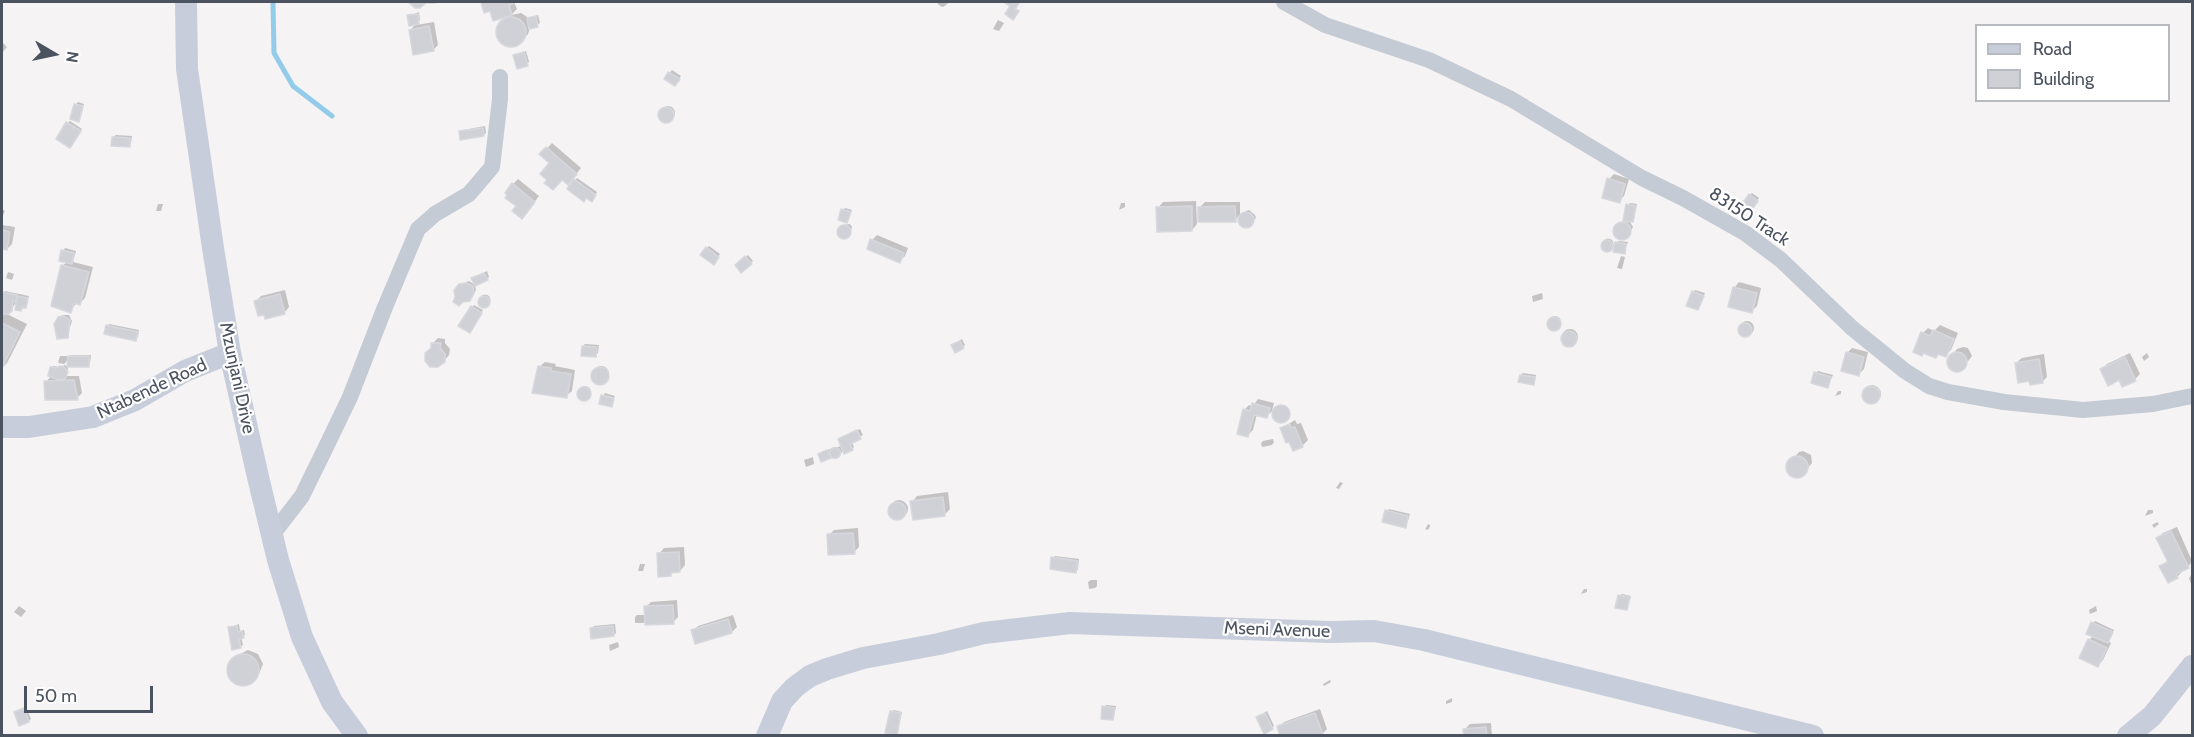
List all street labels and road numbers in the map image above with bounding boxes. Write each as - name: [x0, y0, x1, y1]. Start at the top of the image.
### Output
- street label: 83150 Track: [1705, 183, 1793, 251]
- street label: Mzunjani Drive: [215, 320, 259, 436]
- street label: Ntabende Road: [94, 354, 210, 424]
- street label: Mseni Avenue: [1224, 617, 1330, 643]

